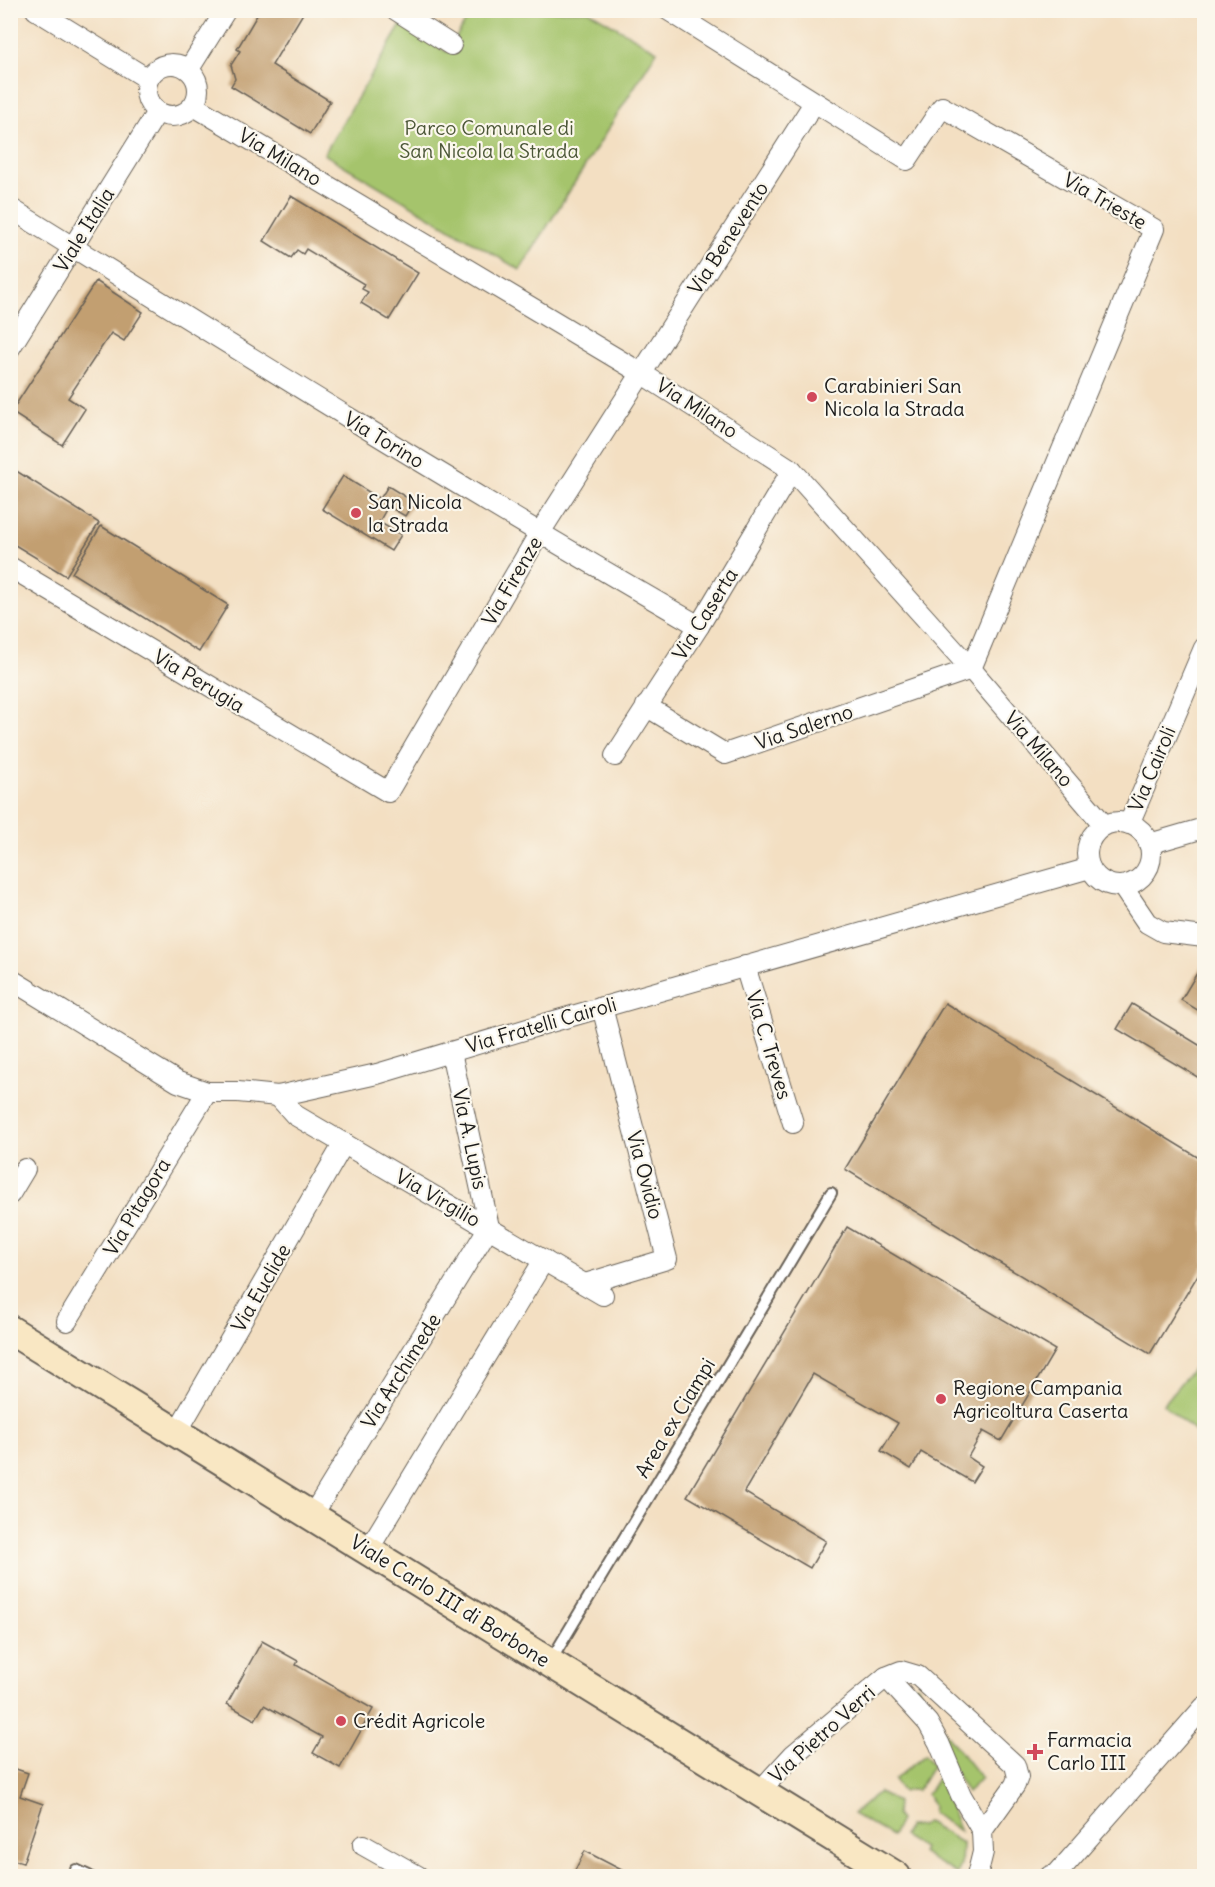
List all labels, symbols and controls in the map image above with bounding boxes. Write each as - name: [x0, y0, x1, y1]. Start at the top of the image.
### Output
- park label: Parco Comunale di San Nicola la Strada: [399, 115, 579, 163]
- street label: Via Milano: [234, 122, 326, 191]
- street label: Via Trieste: [1059, 167, 1151, 234]
- street label: Via Benevento: [682, 177, 773, 299]
- street label: Viale Italia: [48, 183, 119, 277]
- street label: Via Milano: [652, 372, 743, 443]
- place label: Carabinieri San Nicola la Strada: [824, 373, 965, 421]
- marker: Carabinieri San Nicola la Strada: [805, 390, 819, 404]
- street label: Via Torino: [340, 406, 429, 473]
- place label: San Nicola la Strada: [368, 489, 462, 537]
- marker: San Nicola la Strada: [349, 506, 363, 520]
- street label: Via Firenze: [476, 532, 547, 630]
- street label: Via Caserta: [666, 563, 743, 664]
- street label: Via Perugia: [149, 644, 249, 718]
- street label: Via Salerno: [752, 698, 856, 755]
- street label: Via Milano: [1000, 706, 1079, 792]
- street label: Via Cairoli: [1122, 722, 1181, 815]
- street label: Via C. Treves: [741, 988, 798, 1102]
- street label: Via Fratelli Cairoli: [463, 991, 619, 1058]
- street label: Via A. Lupis: [448, 1086, 493, 1191]
- street label: Via Ovidio: [622, 1128, 669, 1222]
- street label: Via Pitagora: [98, 1153, 175, 1260]
- street label: Via Virgilio: [391, 1163, 485, 1232]
- street label: Via Euclide: [225, 1239, 296, 1336]
- street label: Via Archimede: [355, 1309, 446, 1433]
- street label: Area ex Ciampi: [629, 1353, 720, 1482]
- place label: Regione Campania Agricoltura Caserta: [953, 1375, 1129, 1423]
- marker: Regione Campania Agricoltura Caserta: [934, 1392, 948, 1406]
- street label: Viale Carlo III di Borbone: [346, 1529, 555, 1672]
- street label: Via Pietro Verri: [763, 1679, 880, 1788]
- place label: Crédit Agricole: [353, 1708, 485, 1733]
- marker: Crédit Agricole: [334, 1714, 348, 1728]
- place label: Farmacia Carlo III: [1047, 1727, 1132, 1775]
- marker: Farmacia Carlo III: [1028, 1745, 1042, 1759]

